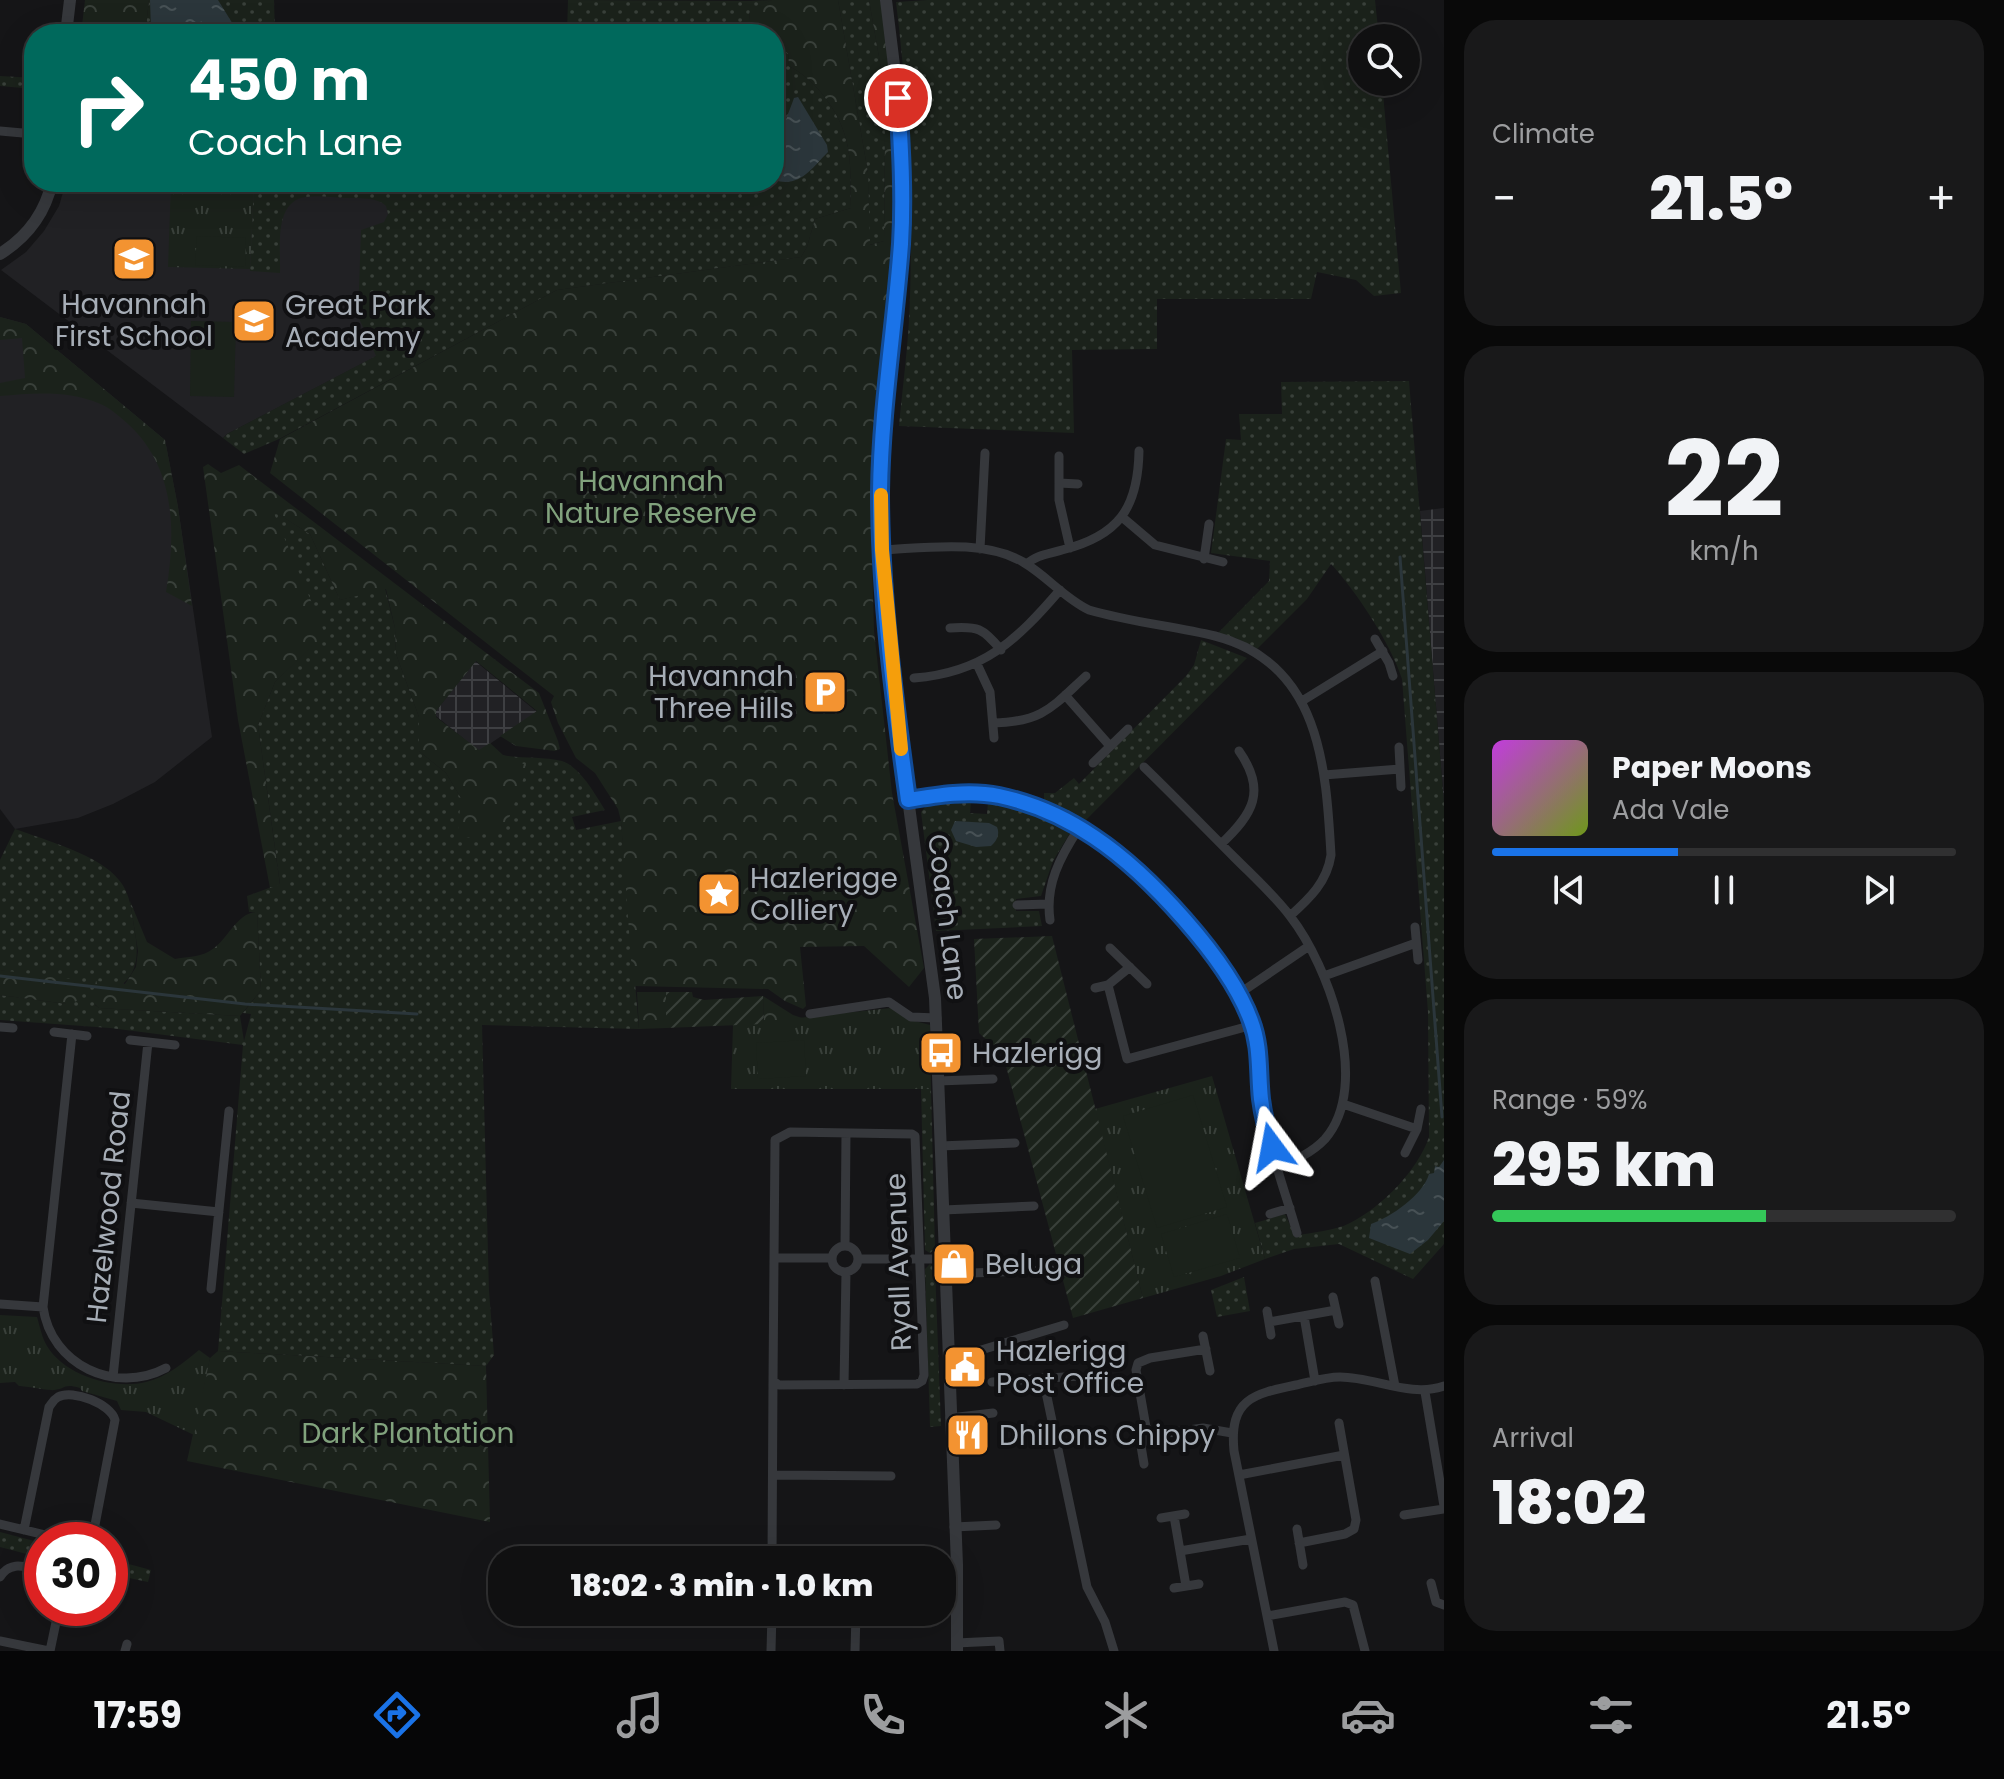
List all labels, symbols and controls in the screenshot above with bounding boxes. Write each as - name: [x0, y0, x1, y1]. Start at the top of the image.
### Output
- map controls: [1348, 24, 1420, 96]
- button: search: [1348, 24, 1420, 96]
- text: 450 m: [188, 41, 370, 120]
- icon: right: [56, 56, 160, 160]
- pin: [864, 64, 932, 132]
- icon: arrive: [876, 76, 920, 120]
- text: Climate: [1492, 116, 1595, 152]
- text: Coach Lane: [188, 117, 403, 168]
- text: 21.5°: [1649, 157, 1793, 241]
- text: −: [1492, 168, 1516, 229]
- text: +: [1926, 168, 1956, 229]
- school or university icon: Havannah First School: [110, 235, 158, 283]
- place label: Havannah First School: [55, 285, 213, 356]
- place label: Great Park Academy: [285, 286, 432, 357]
- school or university icon: Great Park Academy: [230, 297, 278, 345]
- text: 22: [1665, 407, 1783, 552]
- park label: Havannah Nature Reserve: [545, 462, 757, 533]
- text: km/h: [1689, 533, 1759, 569]
- place label: Havannah Three Hills: [648, 657, 794, 728]
- parking icon: Havannah Three Hills: [801, 668, 849, 716]
- text: Paper Moons: [1612, 746, 1812, 789]
- text: Ada Vale: [1612, 792, 1729, 828]
- street label: Coach Lane: [918, 832, 977, 1002]
- place label: Hazlerigge Colliery: [750, 859, 898, 930]
- icon: previous: [1547, 868, 1591, 912]
- icon: pause: [1702, 868, 1746, 912]
- icon: next: [1857, 868, 1901, 912]
- place icon: Hazlerigge Colliery: [695, 870, 743, 918]
- bus stop icon: Hazlerigg: [917, 1029, 965, 1077]
- place label: Hazlerigg: [972, 1034, 1102, 1073]
- text: Range · 59%: [1492, 1082, 1648, 1118]
- street label: Hazelwood Road: [77, 1089, 140, 1325]
- position arrow: [1230, 1105, 1314, 1189]
- text: 295 km: [1492, 1123, 1716, 1207]
- street label: Ryall Avenue: [876, 1172, 921, 1352]
- shop icon: Beluga: [930, 1240, 978, 1288]
- place label: Beluga: [985, 1245, 1082, 1284]
- place label: Hazlerigg Post Office: [996, 1332, 1144, 1403]
- public building icon: Hazlerigg Post Office: [941, 1343, 989, 1391]
- restaurant icon: Dhillons Chippy: [944, 1411, 992, 1459]
- park label: Dark Plantation: [301, 1414, 515, 1453]
- place label: Dhillons Chippy: [999, 1416, 1216, 1455]
- text: Arrival: [1492, 1420, 1574, 1456]
- text: 18:02: [1492, 1461, 1646, 1545]
- speed limit sign: 30: [24, 1522, 128, 1626]
- text: 18:02 · 3 min · 1.0 km: [571, 1564, 873, 1607]
- icon: directions: [369, 1687, 425, 1743]
- icon: music: [612, 1687, 668, 1743]
- icon: phone: [855, 1687, 911, 1743]
- icon: climate: [1098, 1687, 1154, 1743]
- icon: car: [1340, 1687, 1396, 1743]
- icon: filters: [1583, 1687, 1639, 1743]
- text: 17:59: [93, 1690, 182, 1741]
- text: 21.5°: [1826, 1690, 1911, 1741]

